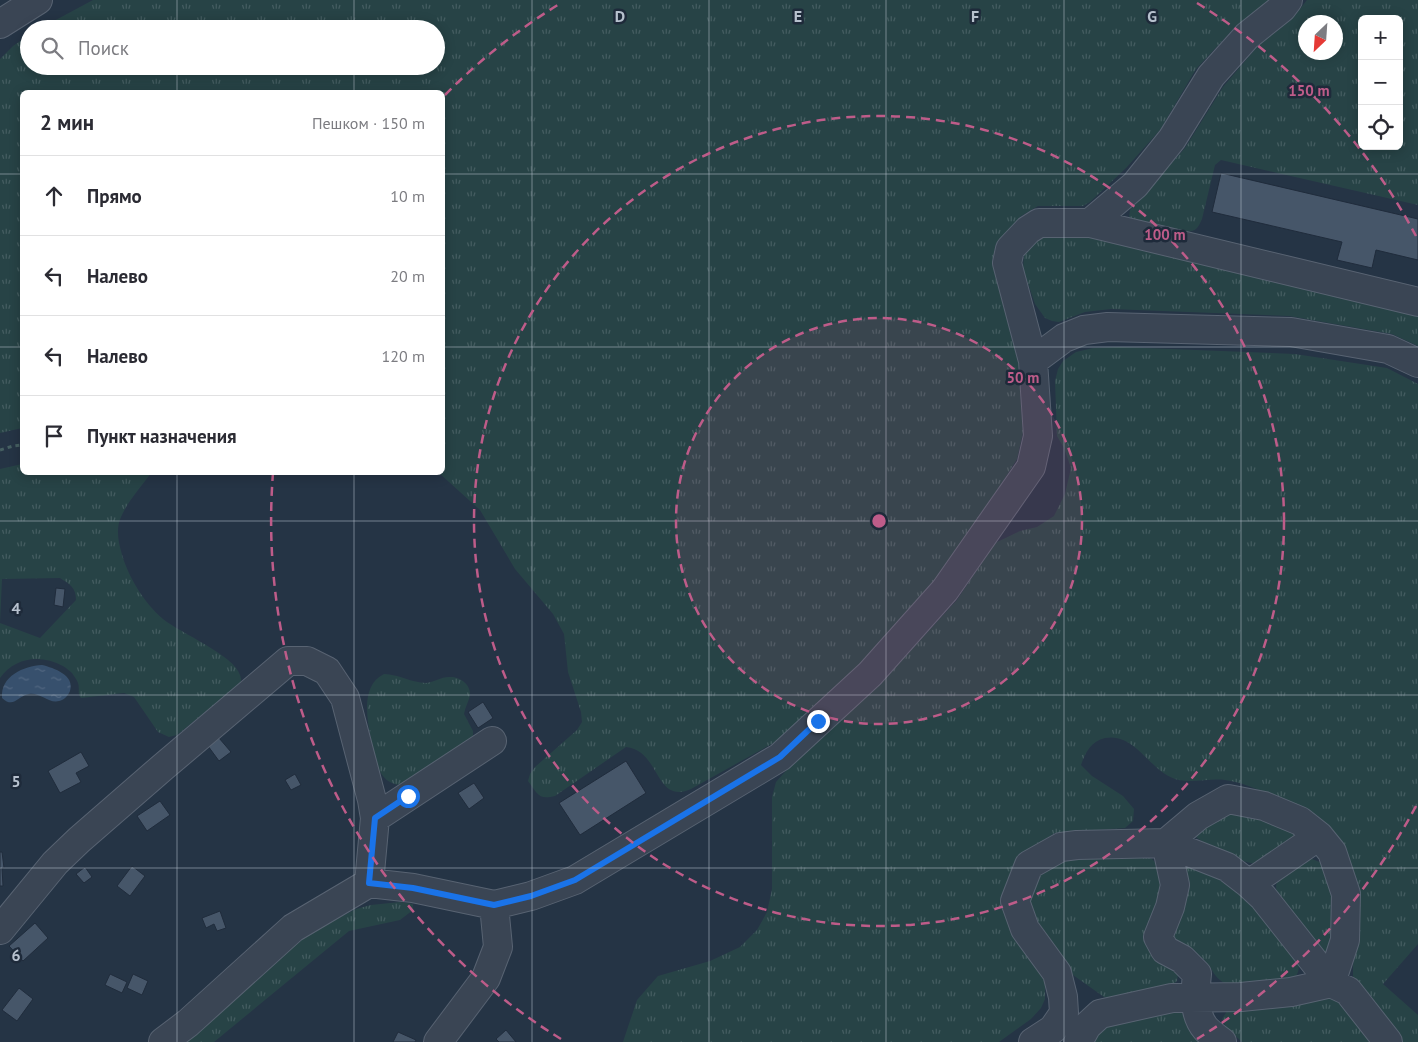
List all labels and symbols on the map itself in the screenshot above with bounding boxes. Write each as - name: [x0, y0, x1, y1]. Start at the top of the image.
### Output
- text: D: [615, 6, 625, 26]
- text: E: [794, 6, 802, 26]
- text: F: [971, 6, 979, 26]
- text: G: [1147, 6, 1157, 26]
- north arrow: [1298, 15, 1343, 60]
- text: 150 m: [1288, 81, 1330, 100]
- text: 100 m: [1144, 225, 1186, 244]
- text: 50 m: [1007, 368, 1039, 387]
- centre of rings: [870, 512, 888, 530]
- text: 4: [11, 598, 21, 618]
- route end: [807, 710, 830, 733]
- text: 5: [11, 771, 21, 791]
- route start: [397, 785, 420, 808]
- text: 6: [11, 945, 21, 965]

